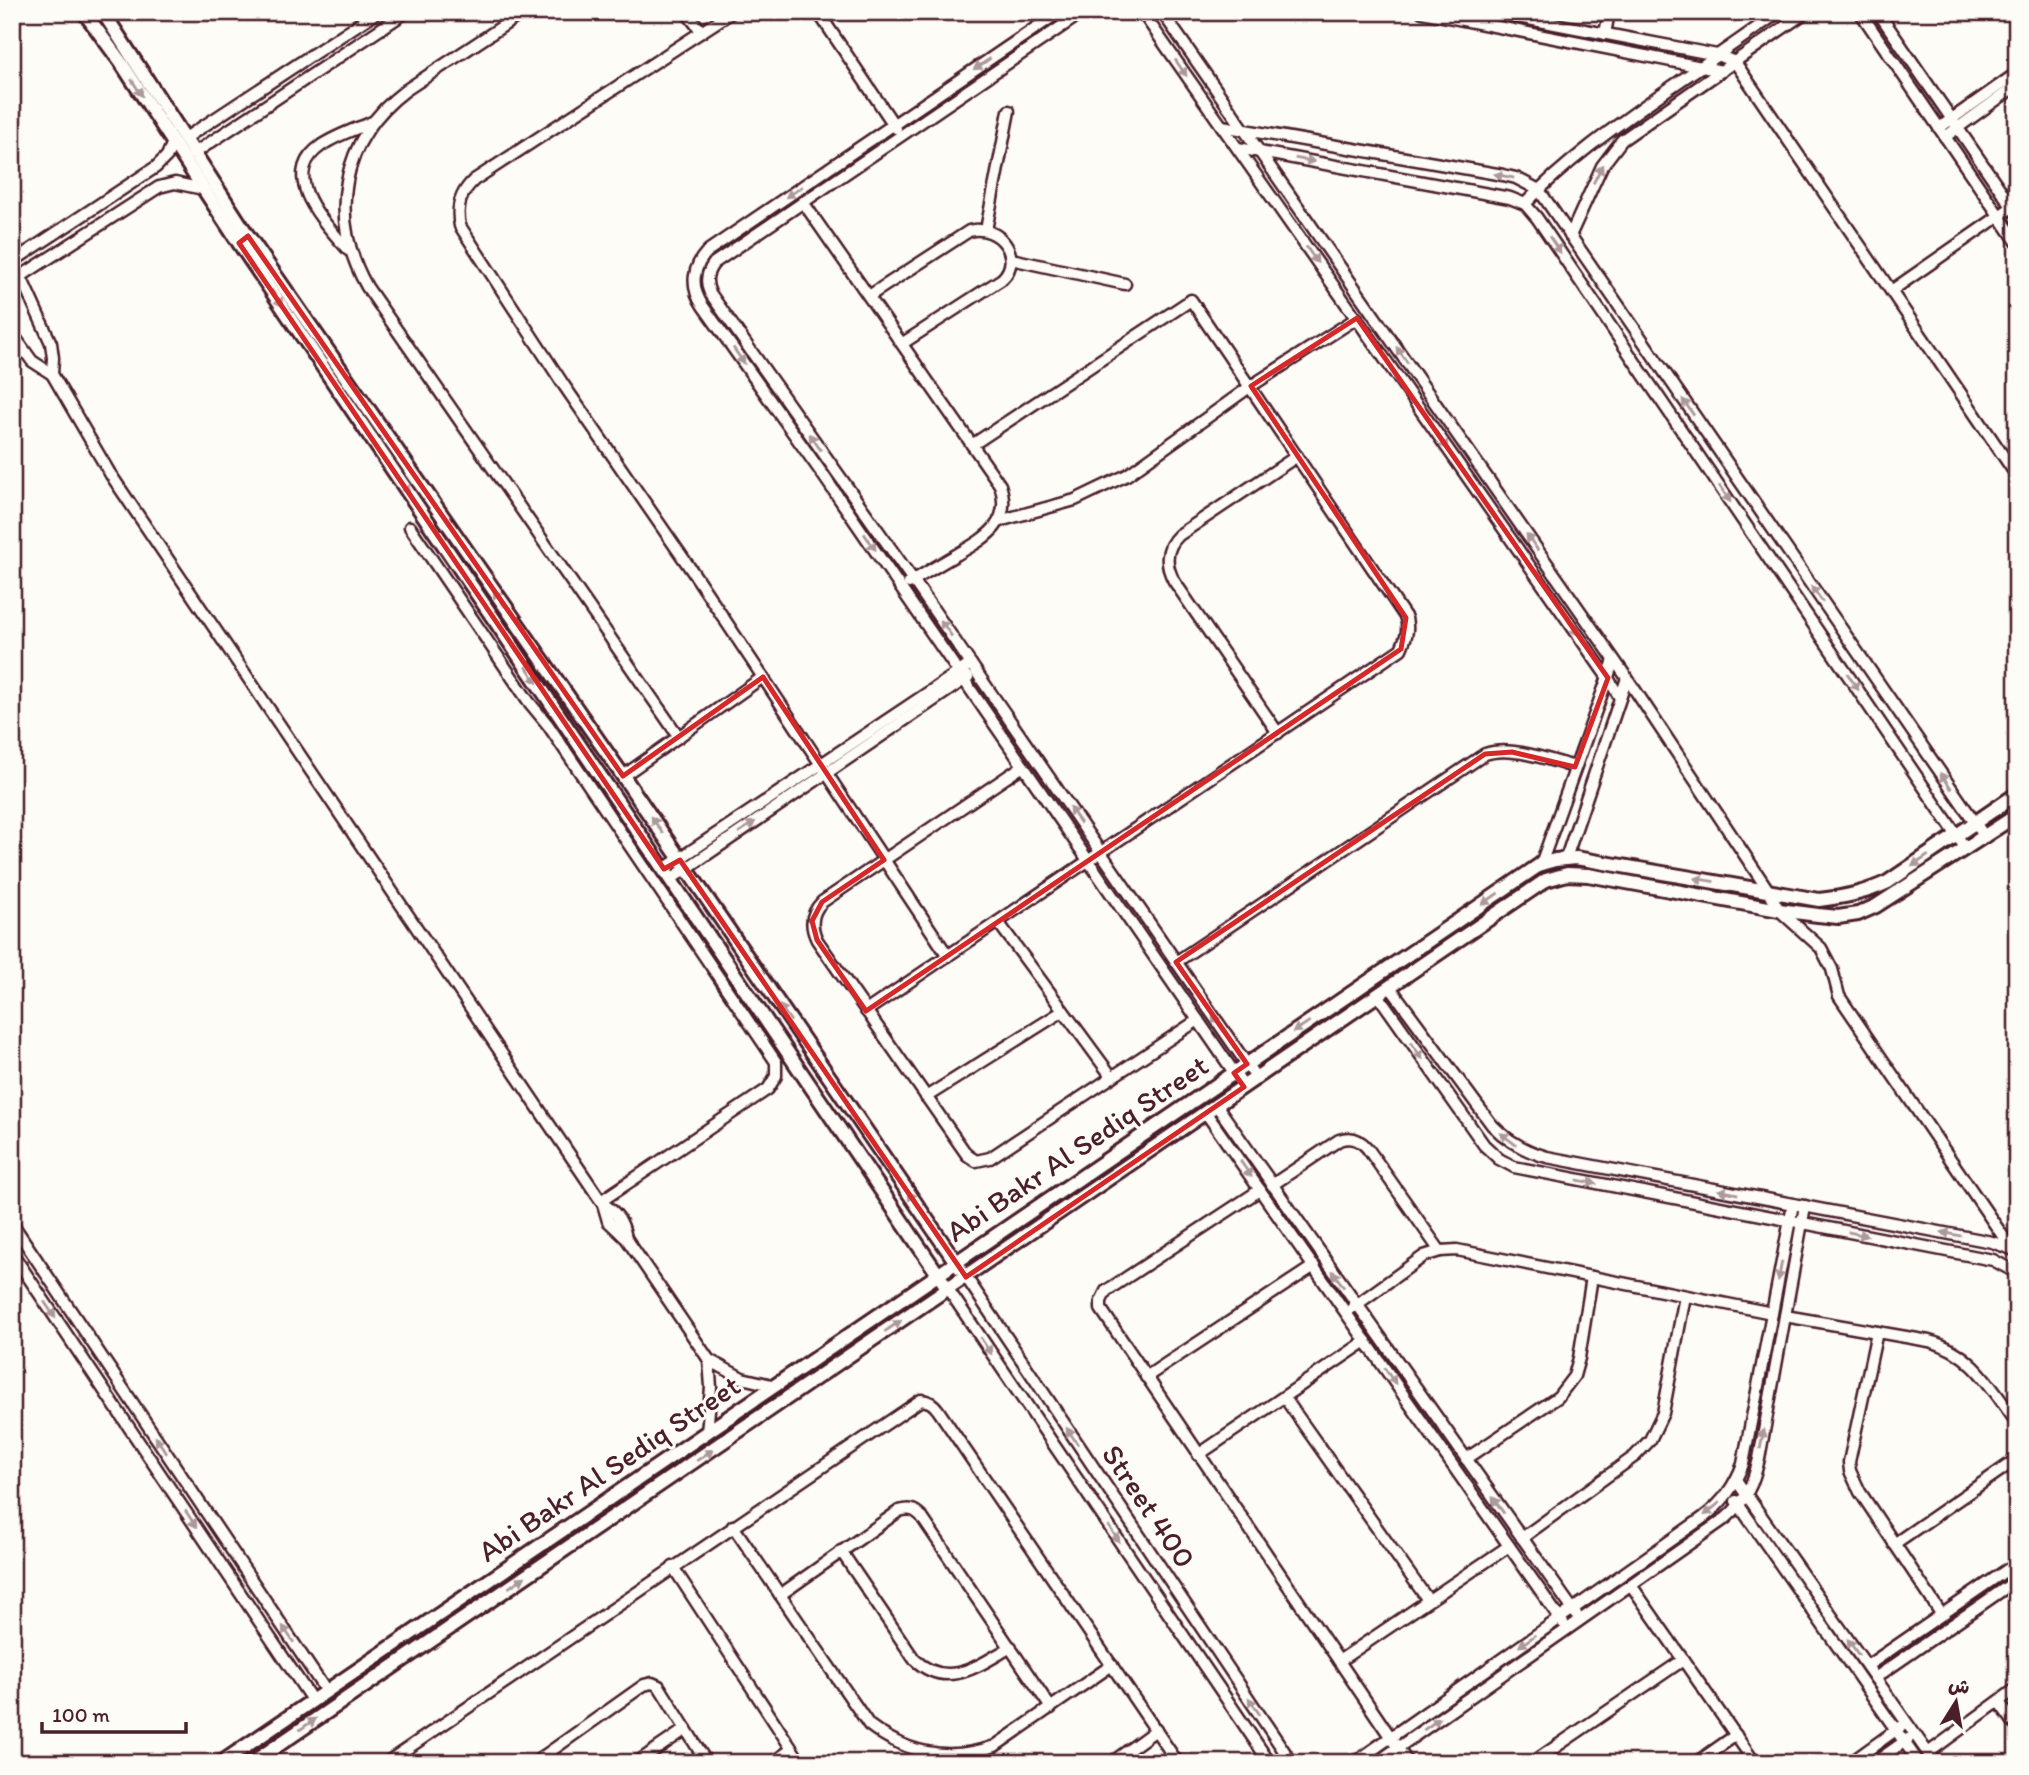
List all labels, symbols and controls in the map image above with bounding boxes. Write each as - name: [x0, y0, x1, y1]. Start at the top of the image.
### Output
- one-way arrow: [973, 57, 992, 70]
- one-way arrow: [1174, 59, 1188, 77]
- one-way arrow: [130, 79, 144, 97]
- one-way arrow: [1294, 155, 1316, 166]
- one-way arrow: [1592, 163, 1604, 183]
- one-way arrow: [1493, 170, 1515, 181]
- one-way arrow: [785, 185, 803, 199]
- one-way arrow: [1548, 236, 1562, 254]
- one-way arrow: [1305, 246, 1319, 264]
- one-way arrow: [270, 288, 283, 308]
- one-way arrow: [1395, 346, 1409, 364]
- one-way arrow: [732, 347, 746, 365]
- one-way arrow: [1682, 397, 1695, 416]
- one-way arrow: [1435, 432, 1449, 450]
- one-way arrow: [809, 433, 823, 451]
- one-way arrow: [397, 477, 411, 495]
- one-way arrow: [1718, 485, 1732, 503]
- one-way arrow: [863, 533, 876, 552]
- one-way arrow: [1525, 533, 1539, 551]
- one-way arrow: [1810, 585, 1824, 603]
- one-way arrow: [493, 588, 506, 607]
- one-way arrow: [1566, 618, 1580, 636]
- one-way arrow: [939, 619, 953, 637]
- one-way arrow: [525, 665, 538, 684]
- one-way arrow: [1846, 673, 1860, 691]
- one-way arrow: [1939, 772, 1953, 790]
- one-way arrow: [1068, 806, 1082, 824]
- one-way arrow: [650, 815, 663, 835]
- one-way arrow: [738, 820, 756, 834]
- one-way arrow: [1910, 854, 1930, 867]
- one-way arrow: [1693, 874, 1715, 885]
- one-way arrow: [1481, 892, 1499, 906]
- one-way arrow: [778, 1004, 792, 1022]
- one-way arrow: [1211, 1014, 1225, 1032]
- one-way arrow: [1292, 1020, 1310, 1034]
- one-way arrow: [1410, 1042, 1424, 1060]
- street label: Abi Bakr Al Sediq Street: [939, 1046, 1215, 1250]
- one-way arrow: [1499, 1132, 1517, 1146]
- one-way arrow: [1239, 1160, 1253, 1178]
- one-way arrow: [1576, 1177, 1598, 1188]
- one-way arrow: [1717, 1186, 1739, 1197]
- one-way arrow: [907, 1191, 921, 1209]
- one-way arrow: [1940, 1228, 1962, 1239]
- one-way arrow: [1847, 1229, 1869, 1240]
- one-way arrow: [1774, 1260, 1785, 1282]
- one-way arrow: [1332, 1270, 1346, 1288]
- one-way arrow: [43, 1301, 57, 1319]
- one-way arrow: [883, 1320, 903, 1333]
- one-way arrow: [980, 1336, 993, 1355]
- street label: Abi Bakr Al Sediq Street: [471, 1366, 747, 1570]
- one-way arrow: [1383, 1367, 1397, 1385]
- one-way arrow: [1066, 1426, 1079, 1445]
- one-way arrow: [1757, 1428, 1768, 1450]
- one-way arrow: [155, 1436, 168, 1455]
- street label: Street 400: [1094, 1437, 1204, 1575]
- one-way arrow: [696, 1448, 714, 1462]
- one-way arrow: [1491, 1496, 1505, 1514]
- one-way arrow: [1704, 1501, 1721, 1516]
- one-way arrow: [184, 1510, 197, 1529]
- one-way arrow: [1108, 1524, 1121, 1544]
- one-way arrow: [507, 1576, 527, 1589]
- one-way arrow: [282, 1625, 295, 1644]
- one-way arrow: [1518, 1634, 1536, 1648]
- one-way arrow: [1846, 1638, 1860, 1656]
- north arrow: [1920, 1666, 1990, 1736]
- text: ش: [1947, 1673, 1972, 1699]
- scale bar: [42, 1691, 186, 1735]
- one-way arrow: [1247, 1696, 1260, 1716]
- text: 100 m: [52, 1702, 110, 1727]
- one-way arrow: [299, 1717, 317, 1731]
- one-way arrow: [1423, 1717, 1441, 1731]

